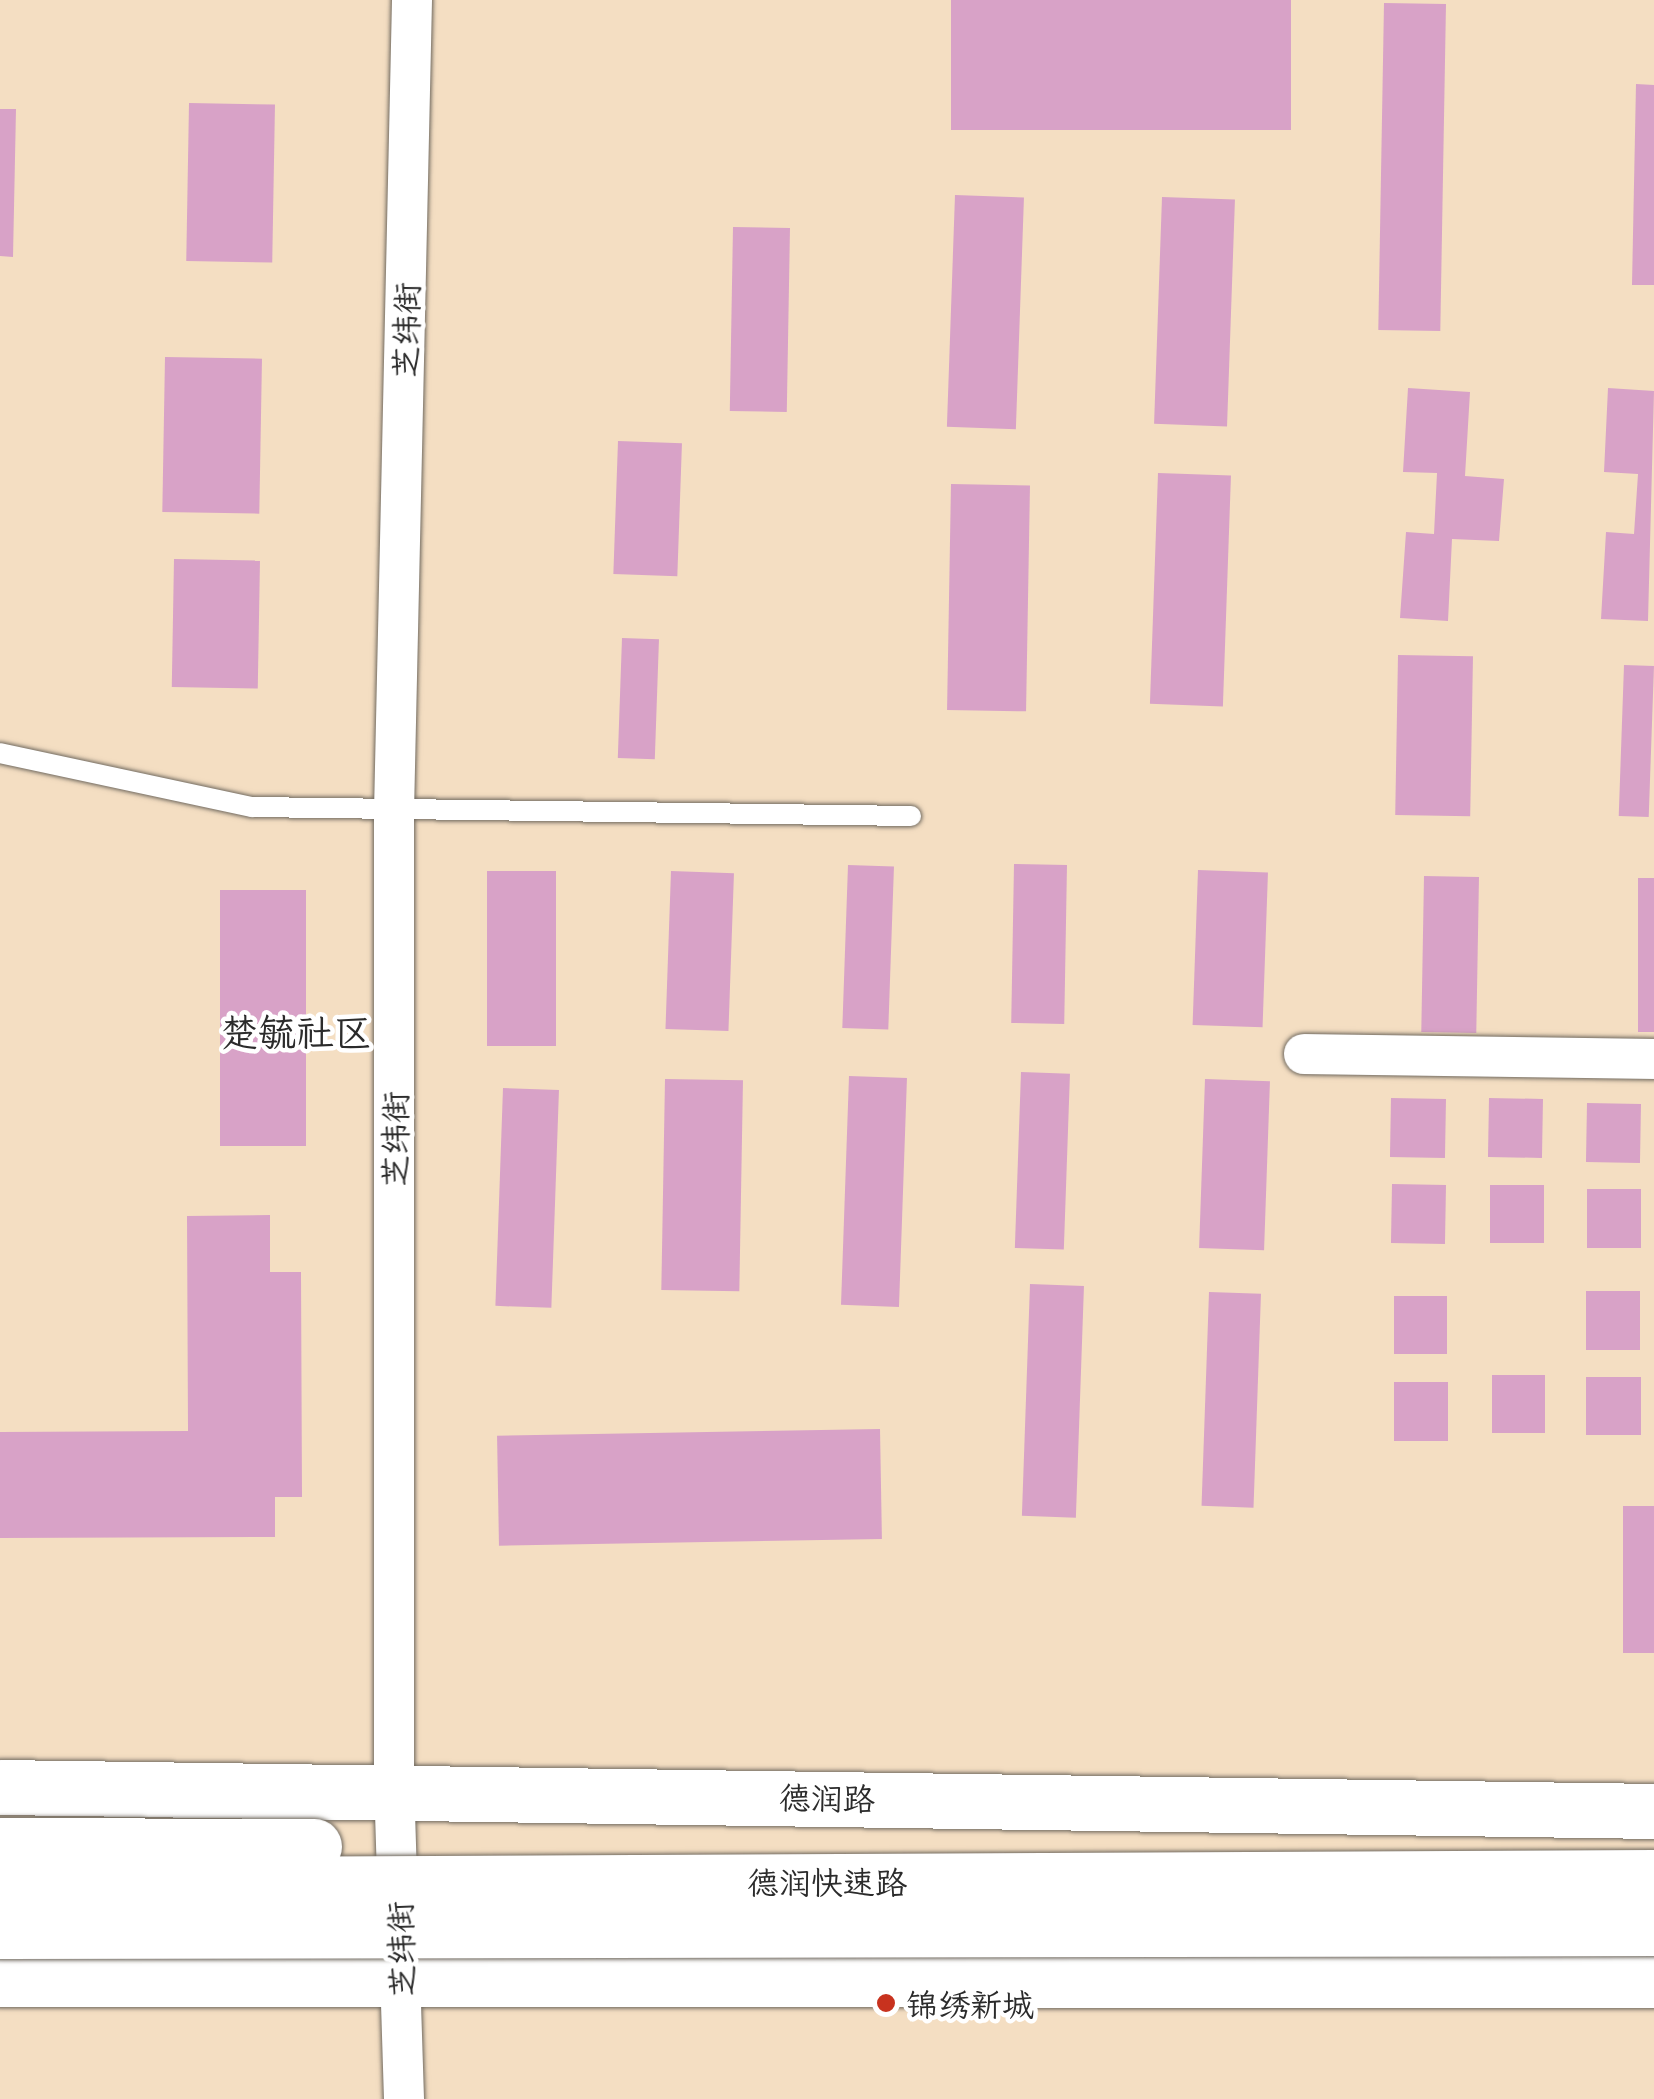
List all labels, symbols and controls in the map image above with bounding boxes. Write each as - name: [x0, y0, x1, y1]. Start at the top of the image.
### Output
- street label: 芝纬街: [385, 282, 425, 378]
- district label: 楚毓社区: [220, 1009, 372, 1055]
- street label: 芝纬街: [375, 1091, 413, 1187]
- street label: 德润路: [779, 1777, 875, 1817]
- street label: 德润快速路: [747, 1862, 907, 1900]
- street label: 芝纬街: [379, 1900, 421, 1998]
- place label: 锦绣新城: [906, 1984, 1034, 2022]
- marker: 锦绣新城: [875, 1992, 897, 2014]

